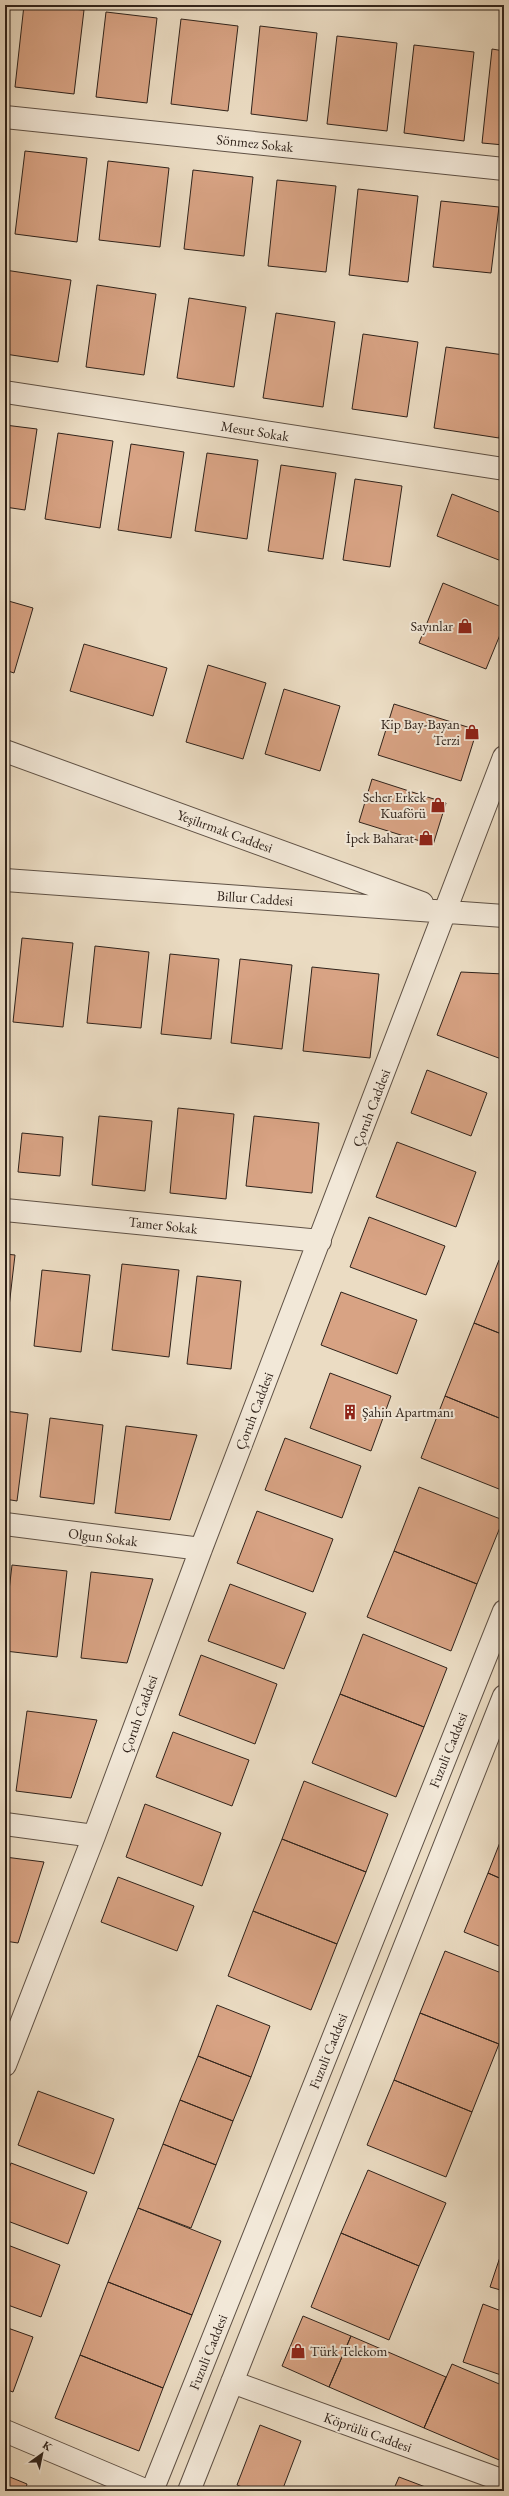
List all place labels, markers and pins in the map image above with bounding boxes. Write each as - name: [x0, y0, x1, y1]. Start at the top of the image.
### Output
- place label: Sayınlar: [410, 617, 453, 635]
- shop icon: Sayınlar: [456, 617, 474, 635]
- place label: Kip Bay-Bayan Terzi: [381, 715, 461, 749]
- shop icon: Kip Bay-Bayan Terzi: [463, 723, 481, 741]
- place label: Seher Erkek Kuaförü: [363, 788, 427, 822]
- shop icon: Seher Erkek Kuaförü: [429, 796, 447, 814]
- place label: İpek Baharat: [346, 829, 415, 847]
- shop icon: İpek Baharat: [417, 829, 435, 847]
- building icon: Şahin Apartmanı: [341, 1403, 359, 1421]
- place label: Şahin Apartmanı: [362, 1403, 454, 1421]
- shop icon: Türk Telekom: [289, 2342, 307, 2360]
- place label: Türk Telekom: [310, 2342, 387, 2360]

